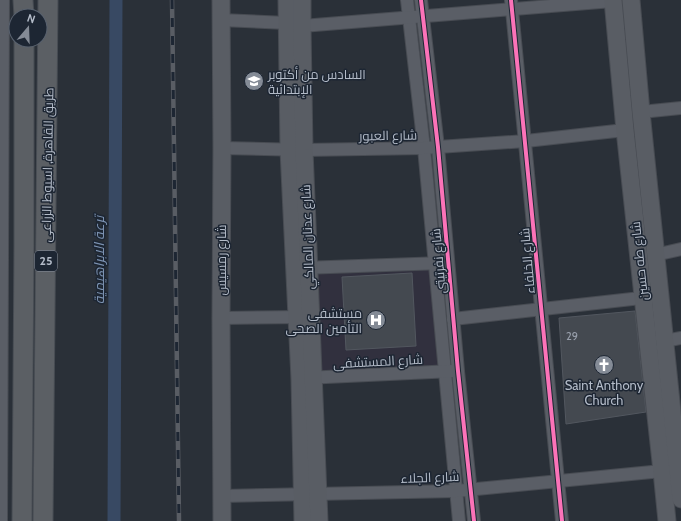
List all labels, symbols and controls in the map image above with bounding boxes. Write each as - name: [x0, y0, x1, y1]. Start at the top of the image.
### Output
- north arrow: [8, 8, 48, 48]
- text: N: [25, 11, 37, 26]
- place label: السادس من أكتوبر الإبتدائية: [267, 66, 366, 98]
- school or university icon: السادس من أكتوبر الإبتدائية: [243, 70, 265, 92]
- street label: طريق القاهرة, اسيوط الزراعى: [38, 87, 56, 243]
- street label: شارع العبور: [358, 126, 417, 145]
- street label: شارع عدنان المالكي: [297, 184, 320, 290]
- water label: ترعة الابراهيمية: [90, 213, 108, 304]
- street label: شارع طه حسين: [627, 221, 652, 301]
- street label: شارع رمسيس: [213, 224, 230, 296]
- street label: شارع الخلفاء: [516, 227, 539, 295]
- street label: شارع نفرتيتى: [427, 228, 450, 294]
- road number: 25: [35, 251, 57, 271]
- place label: مستشفى التأمين الصحى: [286, 305, 362, 336]
- hospital icon: مستشفى التأمين الصحى: [365, 309, 387, 331]
- house number: 29: [566, 329, 578, 343]
- street label: شارع المستشفى: [333, 351, 423, 372]
- church icon: Saint Anthony Church: [593, 354, 615, 376]
- place label: Saint Anthony Church: [565, 377, 644, 408]
- street label: شارع الجلاء: [400, 468, 460, 487]

